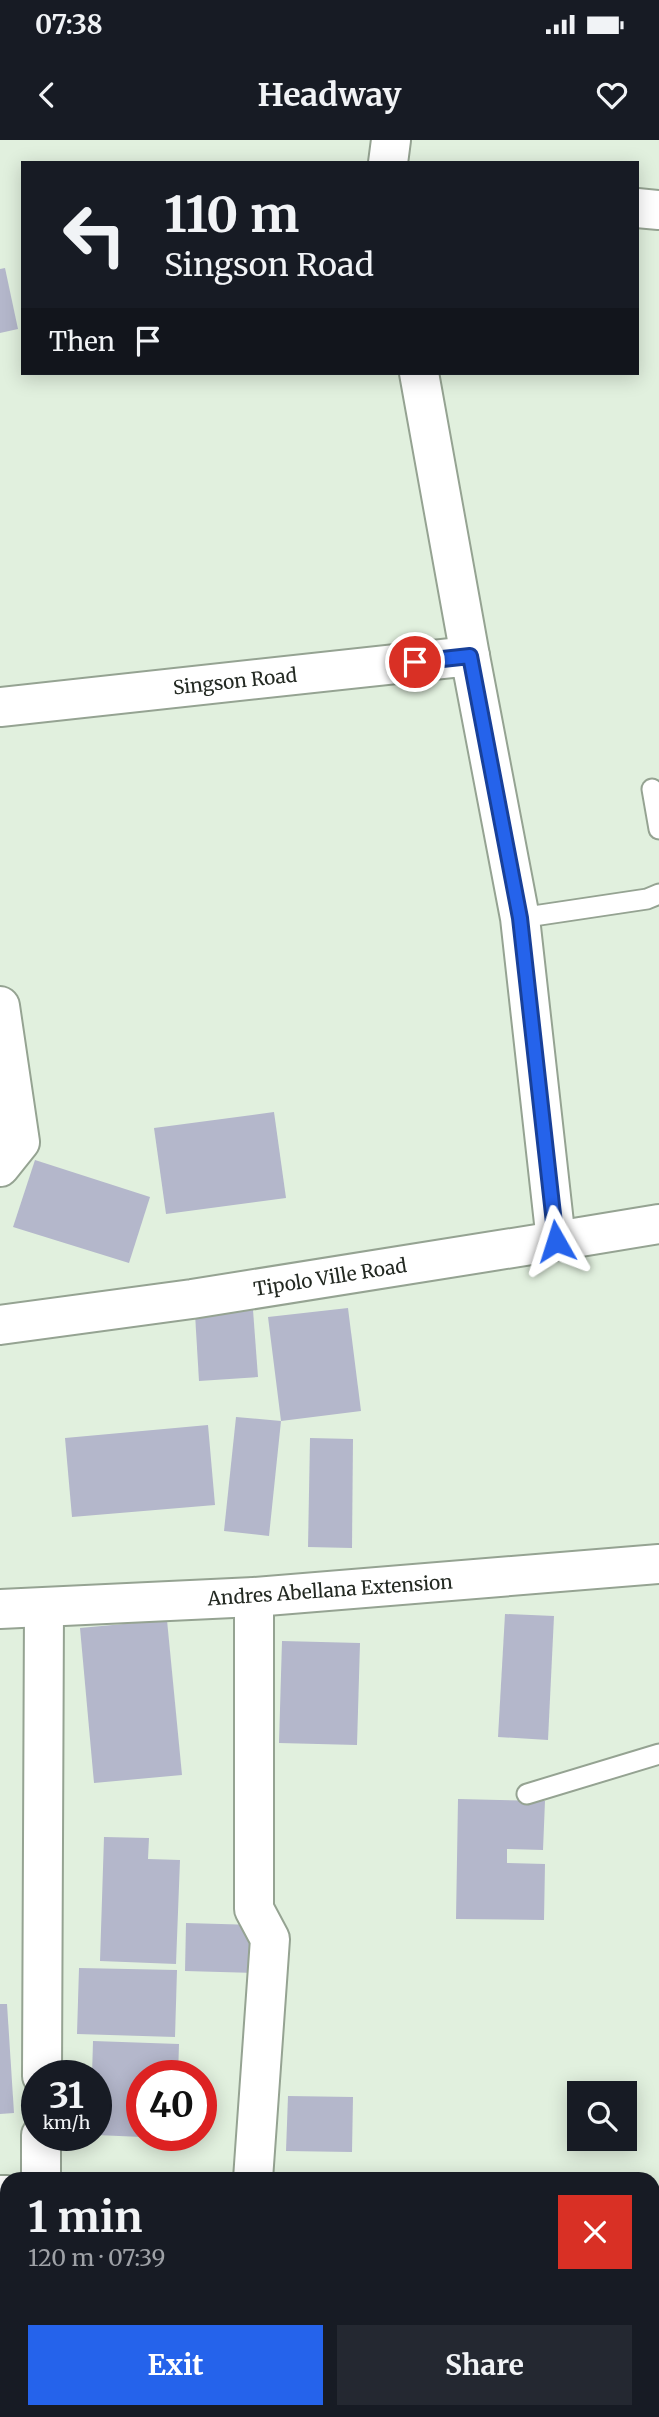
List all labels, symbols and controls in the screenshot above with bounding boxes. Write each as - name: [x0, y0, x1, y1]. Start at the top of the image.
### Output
- text: 07:38: [35, 8, 103, 41]
- text: Headway: [257, 75, 402, 115]
- icon: back: [28, 76, 66, 114]
- icon: heart: [593, 76, 631, 114]
- text: 110 m: [164, 184, 299, 245]
- icon: left: [49, 189, 140, 280]
- text: Singson Road: [164, 245, 374, 285]
- icon: arrive: [129, 322, 167, 360]
- text: Then: [49, 325, 115, 358]
- pin: [385, 632, 445, 692]
- icon: arrive: [396, 643, 434, 681]
- street label: Singson Road: [172, 663, 298, 699]
- position arrow: [519, 1204, 593, 1278]
- street label: Tipolo Ville Road: [252, 1253, 408, 1301]
- street label: Andres Abellana Extension: [206, 1569, 454, 1611]
- speed limit sign: 40: [126, 2060, 217, 2151]
- text: 31: [49, 2074, 84, 2118]
- map controls: [567, 2081, 637, 2151]
- button: search: [567, 2081, 637, 2151]
- text: km/h: [43, 2111, 90, 2134]
- text: 1 min: [28, 2191, 142, 2243]
- button: close: [558, 2195, 632, 2269]
- text: 120 m · 07:39: [28, 2243, 166, 2272]
- button: Exit: [28, 2325, 323, 2405]
- button: Share: [337, 2325, 632, 2405]

